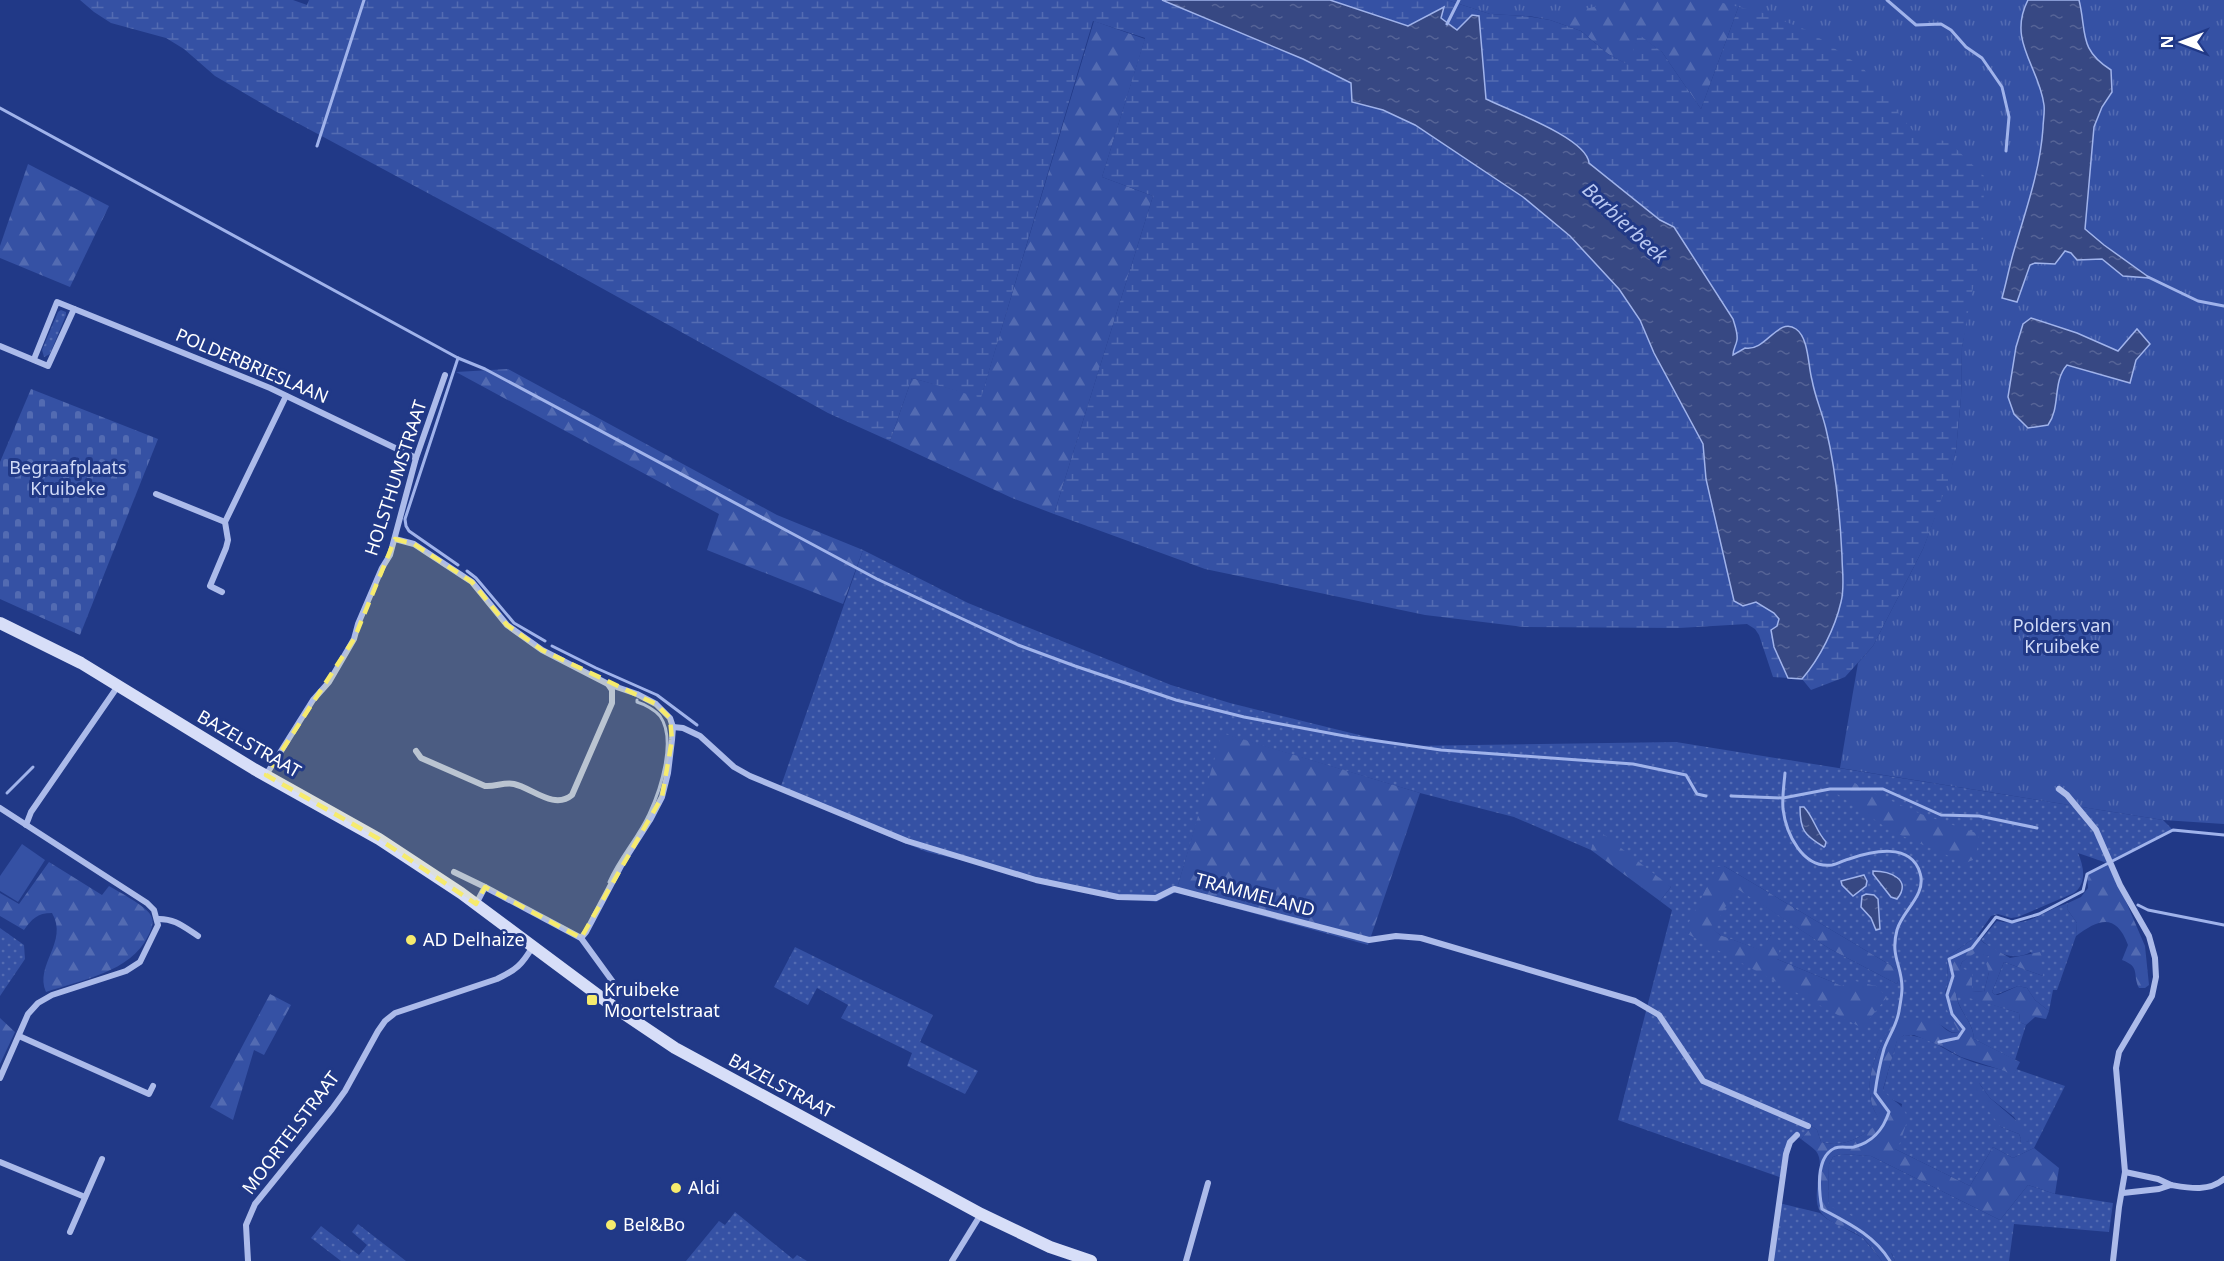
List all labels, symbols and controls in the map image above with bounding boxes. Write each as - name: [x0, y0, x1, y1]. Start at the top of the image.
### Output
- north arrow: [2152, 12, 2212, 72]
- text: N: [2156, 35, 2178, 49]
- water label: Barbierbeek: [1577, 176, 1675, 270]
- street label: POLDERBRIESLAAN: [172, 322, 332, 408]
- street label: HOLSTHUMSTRAAT: [359, 397, 432, 559]
- park label: Begraafplaats Kruibeke: [9, 455, 127, 500]
- park label: Polders van Kruibeke: [2013, 613, 2111, 658]
- street label: BAZELSTRAAT: [193, 704, 306, 782]
- street label: TRAMMELAND: [1193, 867, 1318, 922]
- place label: AD Delhaize: [423, 927, 525, 951]
- marker: AD Delhaize: [404, 933, 418, 947]
- place label: Kruibeke Moortelstraat: [604, 977, 720, 1022]
- marker: Kruibeke Moortelstraat: [585, 993, 599, 1007]
- street label: BAZELSTRAAT: [725, 1047, 838, 1123]
- street label: MOORTELSTRAAT: [236, 1066, 344, 1199]
- place label: Aldi: [688, 1175, 720, 1199]
- marker: Aldi: [669, 1181, 683, 1195]
- place label: Bel&Bo: [623, 1212, 685, 1236]
- marker: Bel&Bo: [604, 1218, 618, 1232]

